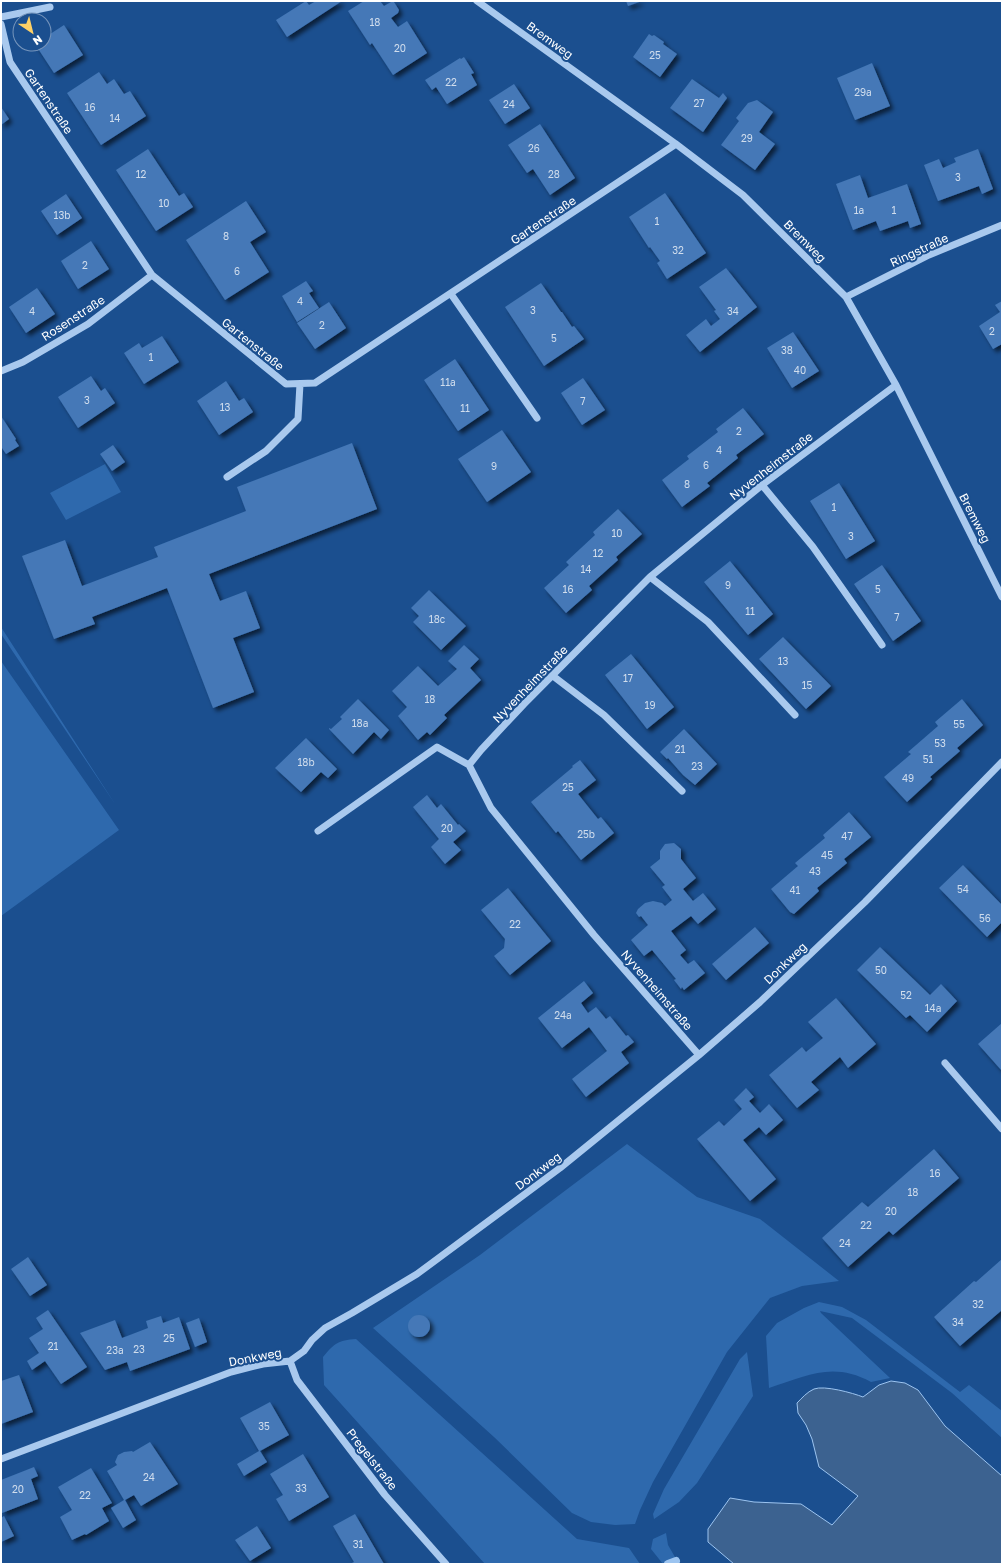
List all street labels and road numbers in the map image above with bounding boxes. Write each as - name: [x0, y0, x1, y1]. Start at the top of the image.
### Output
- street label: Bremweg: [524, 18, 576, 62]
- street label: Gartenstraße: [22, 65, 76, 137]
- street label: Gartenstraße: [507, 193, 579, 247]
- street label: Bremweg: [781, 217, 829, 265]
- street label: Ringstraße: [887, 230, 951, 270]
- street label: Rosenstraße: [39, 292, 107, 344]
- street label: Gartenstraße: [219, 314, 287, 374]
- street label: Nyvenheimstraße: [726, 429, 816, 503]
- street label: Bremweg: [956, 491, 994, 545]
- street label: Nyvenheimstraße: [489, 642, 571, 726]
- street label: Donkweg: [760, 939, 810, 987]
- street label: Nyvenheimstraße: [618, 947, 696, 1033]
- street label: Donkweg: [512, 1149, 564, 1193]
- street label: Donkweg: [227, 1345, 283, 1369]
- street label: Pregelstraße: [343, 1425, 401, 1493]

